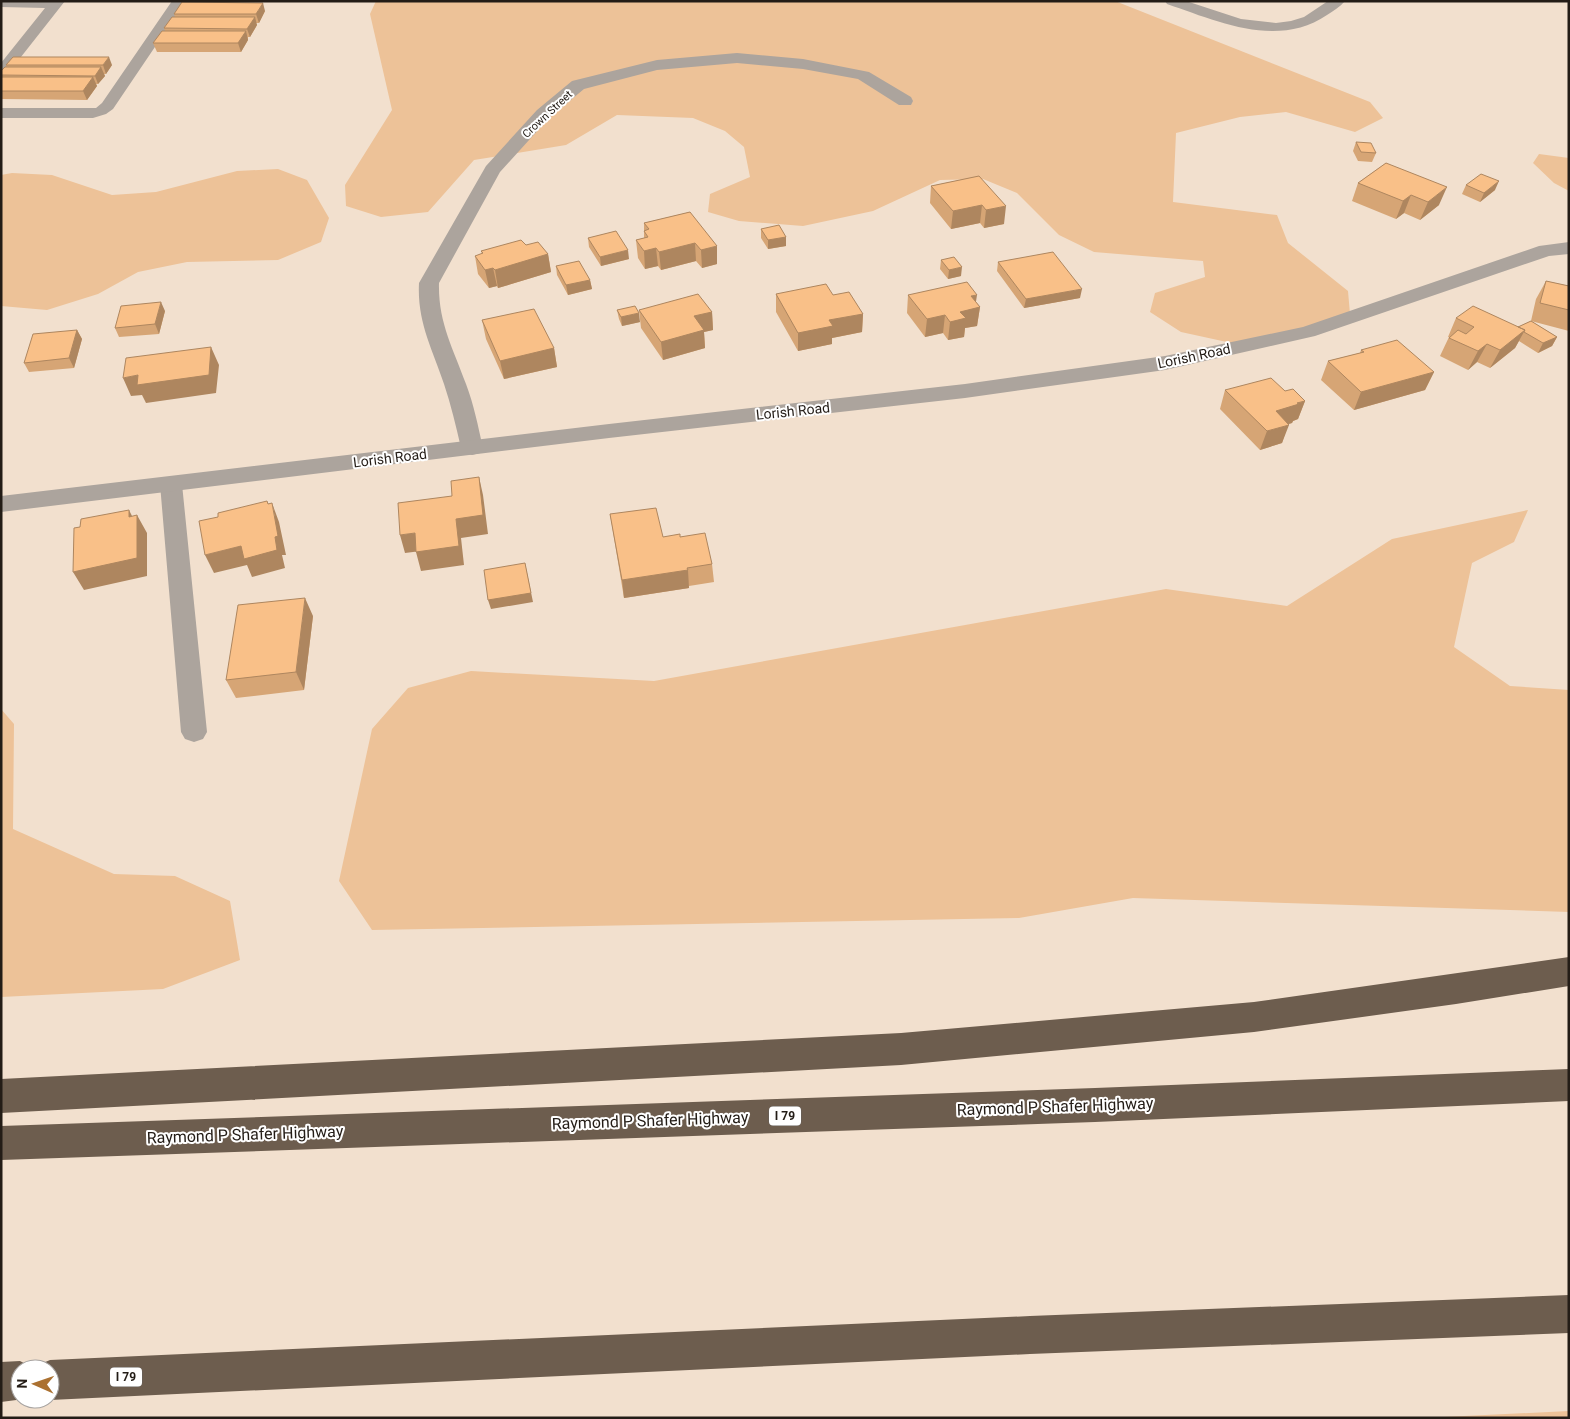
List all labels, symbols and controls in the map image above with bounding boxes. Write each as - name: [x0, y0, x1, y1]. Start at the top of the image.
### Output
- street label: Crown Street: [520, 88, 575, 141]
- street label: Lorish Road: [1156, 340, 1232, 372]
- street label: Lorish Road: [755, 399, 831, 423]
- street label: Lorish Road: [352, 446, 428, 470]
- street label: Raymond P Shafer Highway: [956, 1094, 1154, 1119]
- road number: I 79: [769, 1106, 801, 1126]
- street label: Raymond P Shafer Highway: [551, 1108, 749, 1133]
- street label: Raymond P Shafer Highway: [146, 1122, 344, 1147]
- north arrow: [10, 1359, 60, 1409]
- road number: I 79: [110, 1368, 142, 1386]
- text: N: [14, 1378, 30, 1389]

